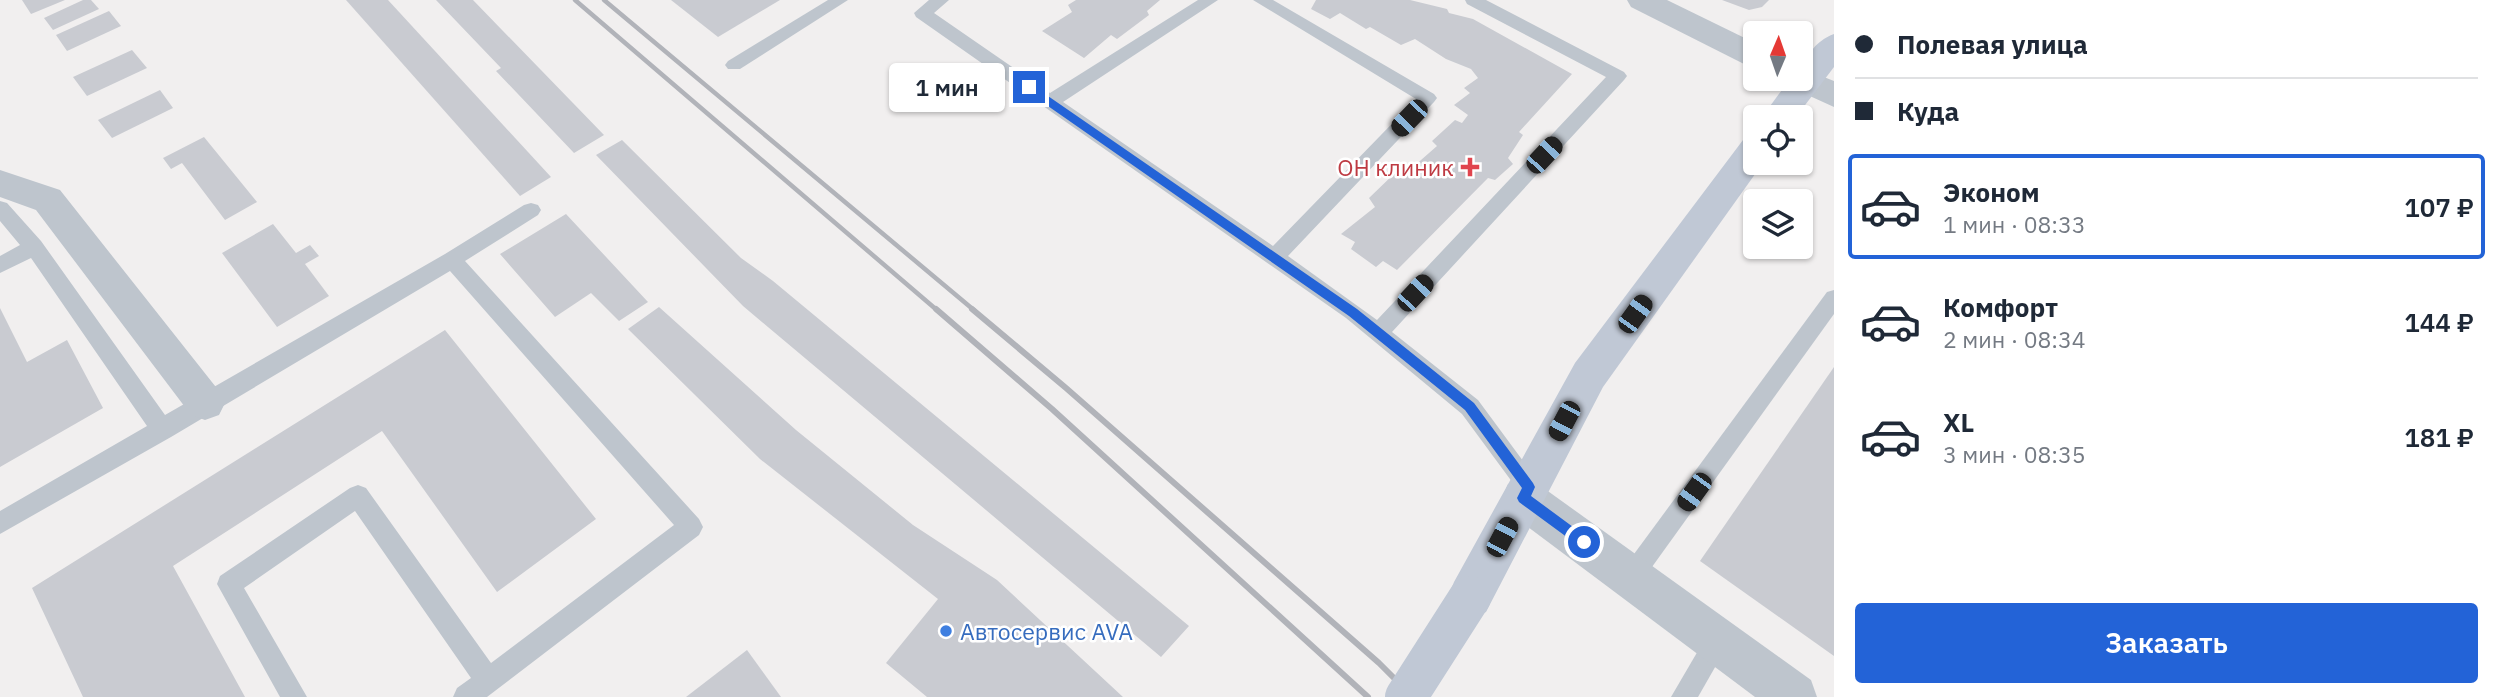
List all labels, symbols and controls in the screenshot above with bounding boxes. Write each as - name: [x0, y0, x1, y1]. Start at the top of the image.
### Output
- north arrow: [1743, 21, 1813, 91]
- map controls: [1743, 21, 1813, 259]
- text: Полевая улица: [1897, 27, 2088, 61]
- callout: 1 мин: [889, 62, 1004, 112]
- route end: [1013, 71, 1045, 103]
- text: 1 мин: [915, 72, 979, 102]
- text: Куда: [1897, 94, 1959, 128]
- car: [1387, 96, 1432, 140]
- button: locate: [1743, 105, 1813, 175]
- car: [1522, 132, 1567, 178]
- place label: ОН клиник: [1337, 152, 1454, 182]
- marker: ОН клиник: [1460, 157, 1480, 177]
- icon: car: [1859, 175, 1922, 238]
- text: Эконом: [1943, 175, 2040, 209]
- button: layers: [1743, 189, 1813, 259]
- text: 107 ₽: [2404, 190, 2474, 224]
- text: 1 мин · 08:33: [1943, 209, 2086, 239]
- car: [1393, 270, 1438, 316]
- icon: car: [1859, 290, 1922, 353]
- text: Комфорт: [1943, 290, 2058, 324]
- car: [1615, 291, 1656, 337]
- text: 144 ₽: [2404, 305, 2474, 339]
- text: 2 мин · 08:34: [1943, 324, 2086, 354]
- car: [1545, 398, 1584, 444]
- icon: car: [1859, 405, 1922, 468]
- text: XL: [1943, 405, 1974, 439]
- text: 181 ₽: [2404, 420, 2474, 454]
- text: 3 мин · 08:35: [1943, 439, 2086, 469]
- car: [1674, 469, 1715, 515]
- car: [1483, 514, 1522, 560]
- route start: [1568, 526, 1600, 558]
- button: Заказать: [1855, 603, 2478, 683]
- place label: Автосервис AVA: [960, 616, 1133, 646]
- marker: Автосервис AVA: [938, 623, 954, 639]

